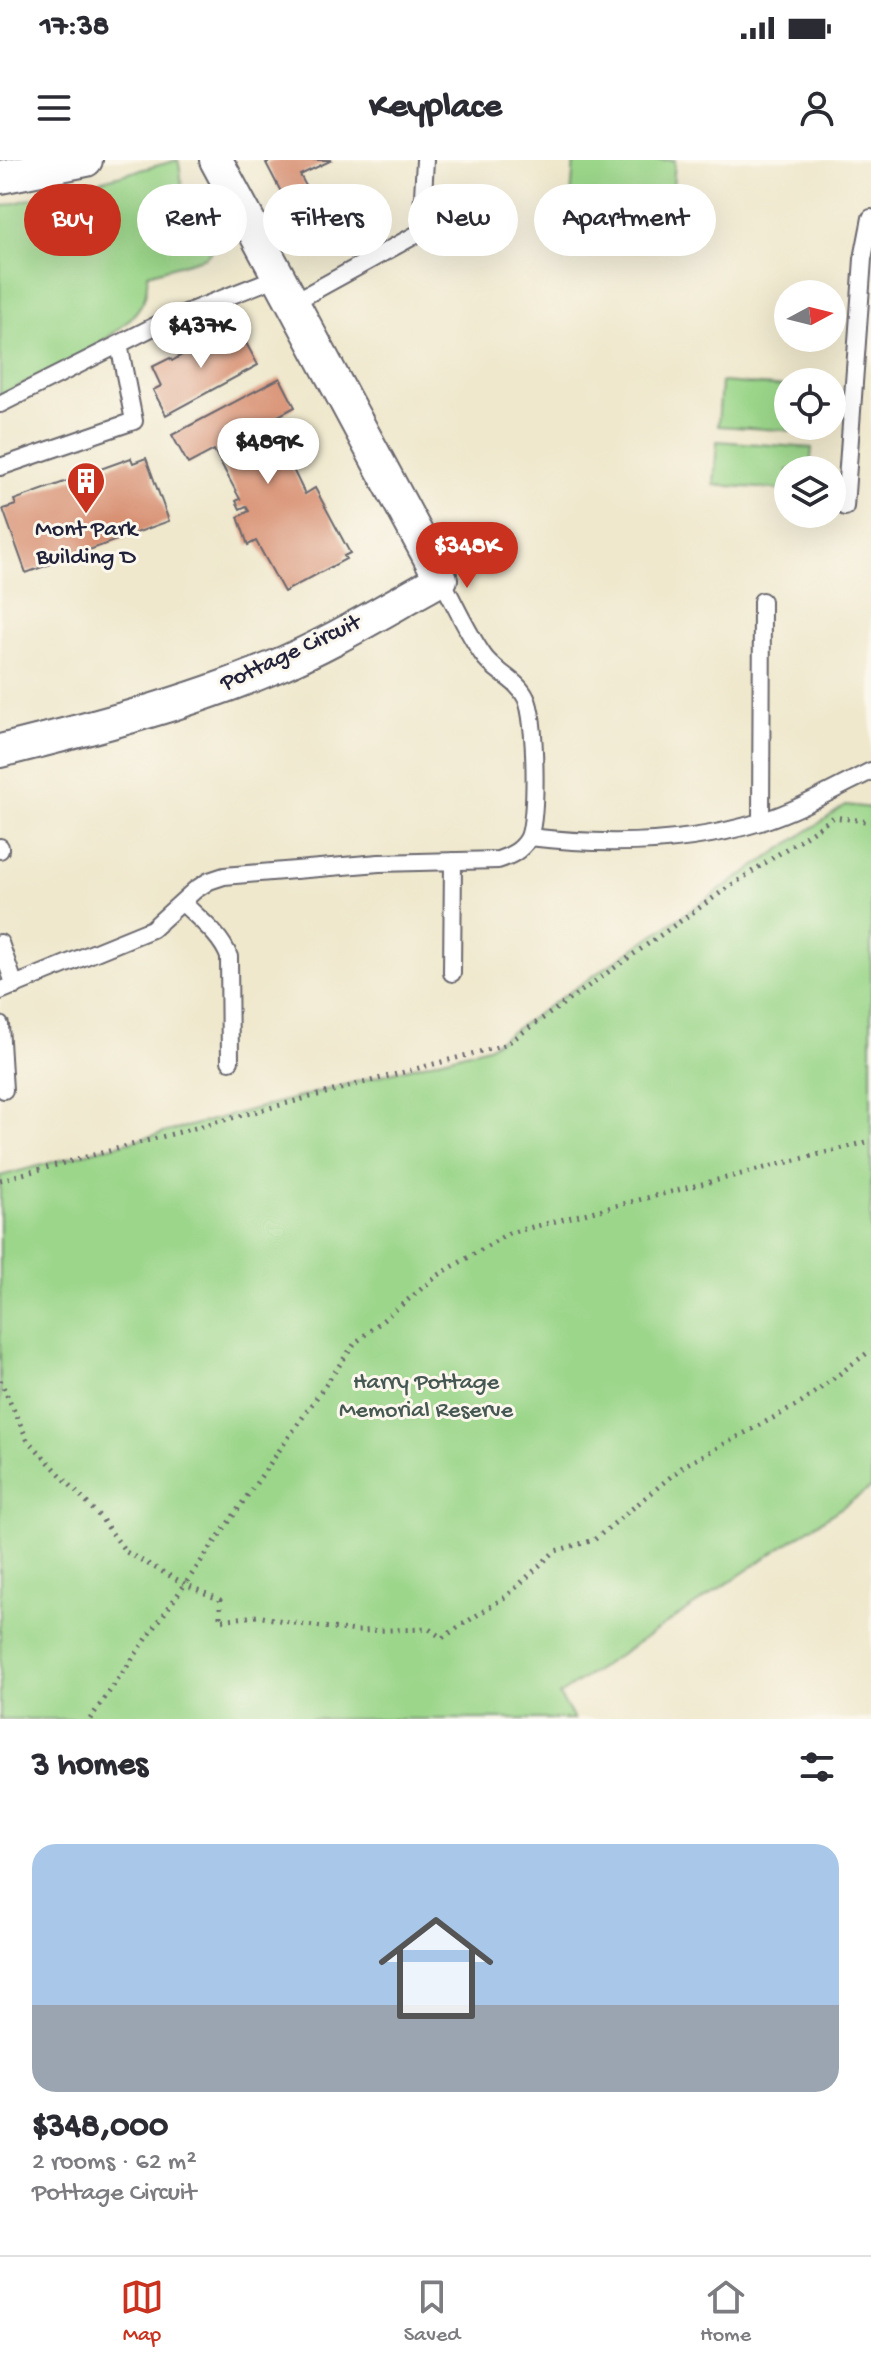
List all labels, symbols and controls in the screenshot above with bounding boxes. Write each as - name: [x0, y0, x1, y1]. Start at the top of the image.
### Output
- text: 17:38: [40, 11, 109, 46]
- icon: menu: [32, 86, 76, 130]
- icon: person: [795, 86, 839, 130]
- text: Keyplace: [369, 87, 502, 130]
- chip: Buy: [24, 184, 121, 256]
- chip: Rent: [137, 184, 247, 256]
- chip: Filters: [263, 184, 392, 256]
- chip: New: [408, 184, 518, 256]
- chip: Apartment: [534, 184, 716, 256]
- north arrow: [774, 280, 846, 352]
- map controls: [774, 280, 846, 528]
- pin: $437K: [145, 302, 257, 370]
- text: $437K: [168, 312, 234, 343]
- button: locate: [774, 368, 846, 440]
- pin: $489K: [212, 418, 324, 486]
- text: $489K: [235, 428, 301, 459]
- button: layers: [774, 456, 846, 528]
- building icon: Mont Park Building D: [65, 460, 107, 515]
- place label: Mont Park Building D: [35, 516, 139, 573]
- pin: $348K: [411, 522, 523, 590]
- text: $348K: [434, 532, 500, 563]
- street label: Pottage Circuit: [215, 608, 368, 700]
- park label: Harry Pottage Memorial Reserve: [339, 1369, 514, 1426]
- icon: filters: [795, 1745, 839, 1789]
- text: 3 homes: [32, 1747, 148, 1787]
- icon: home: [364, 1896, 508, 2040]
- text: $348,000: [32, 2108, 168, 2148]
- text: 2 rooms · 62 m²: [32, 2148, 196, 2179]
- text: Pottage Circuit: [32, 2179, 196, 2210]
- tab: Map: [120, 2275, 164, 2349]
- tab: Saved: [404, 2275, 460, 2349]
- tab: Home: [700, 2275, 751, 2349]

